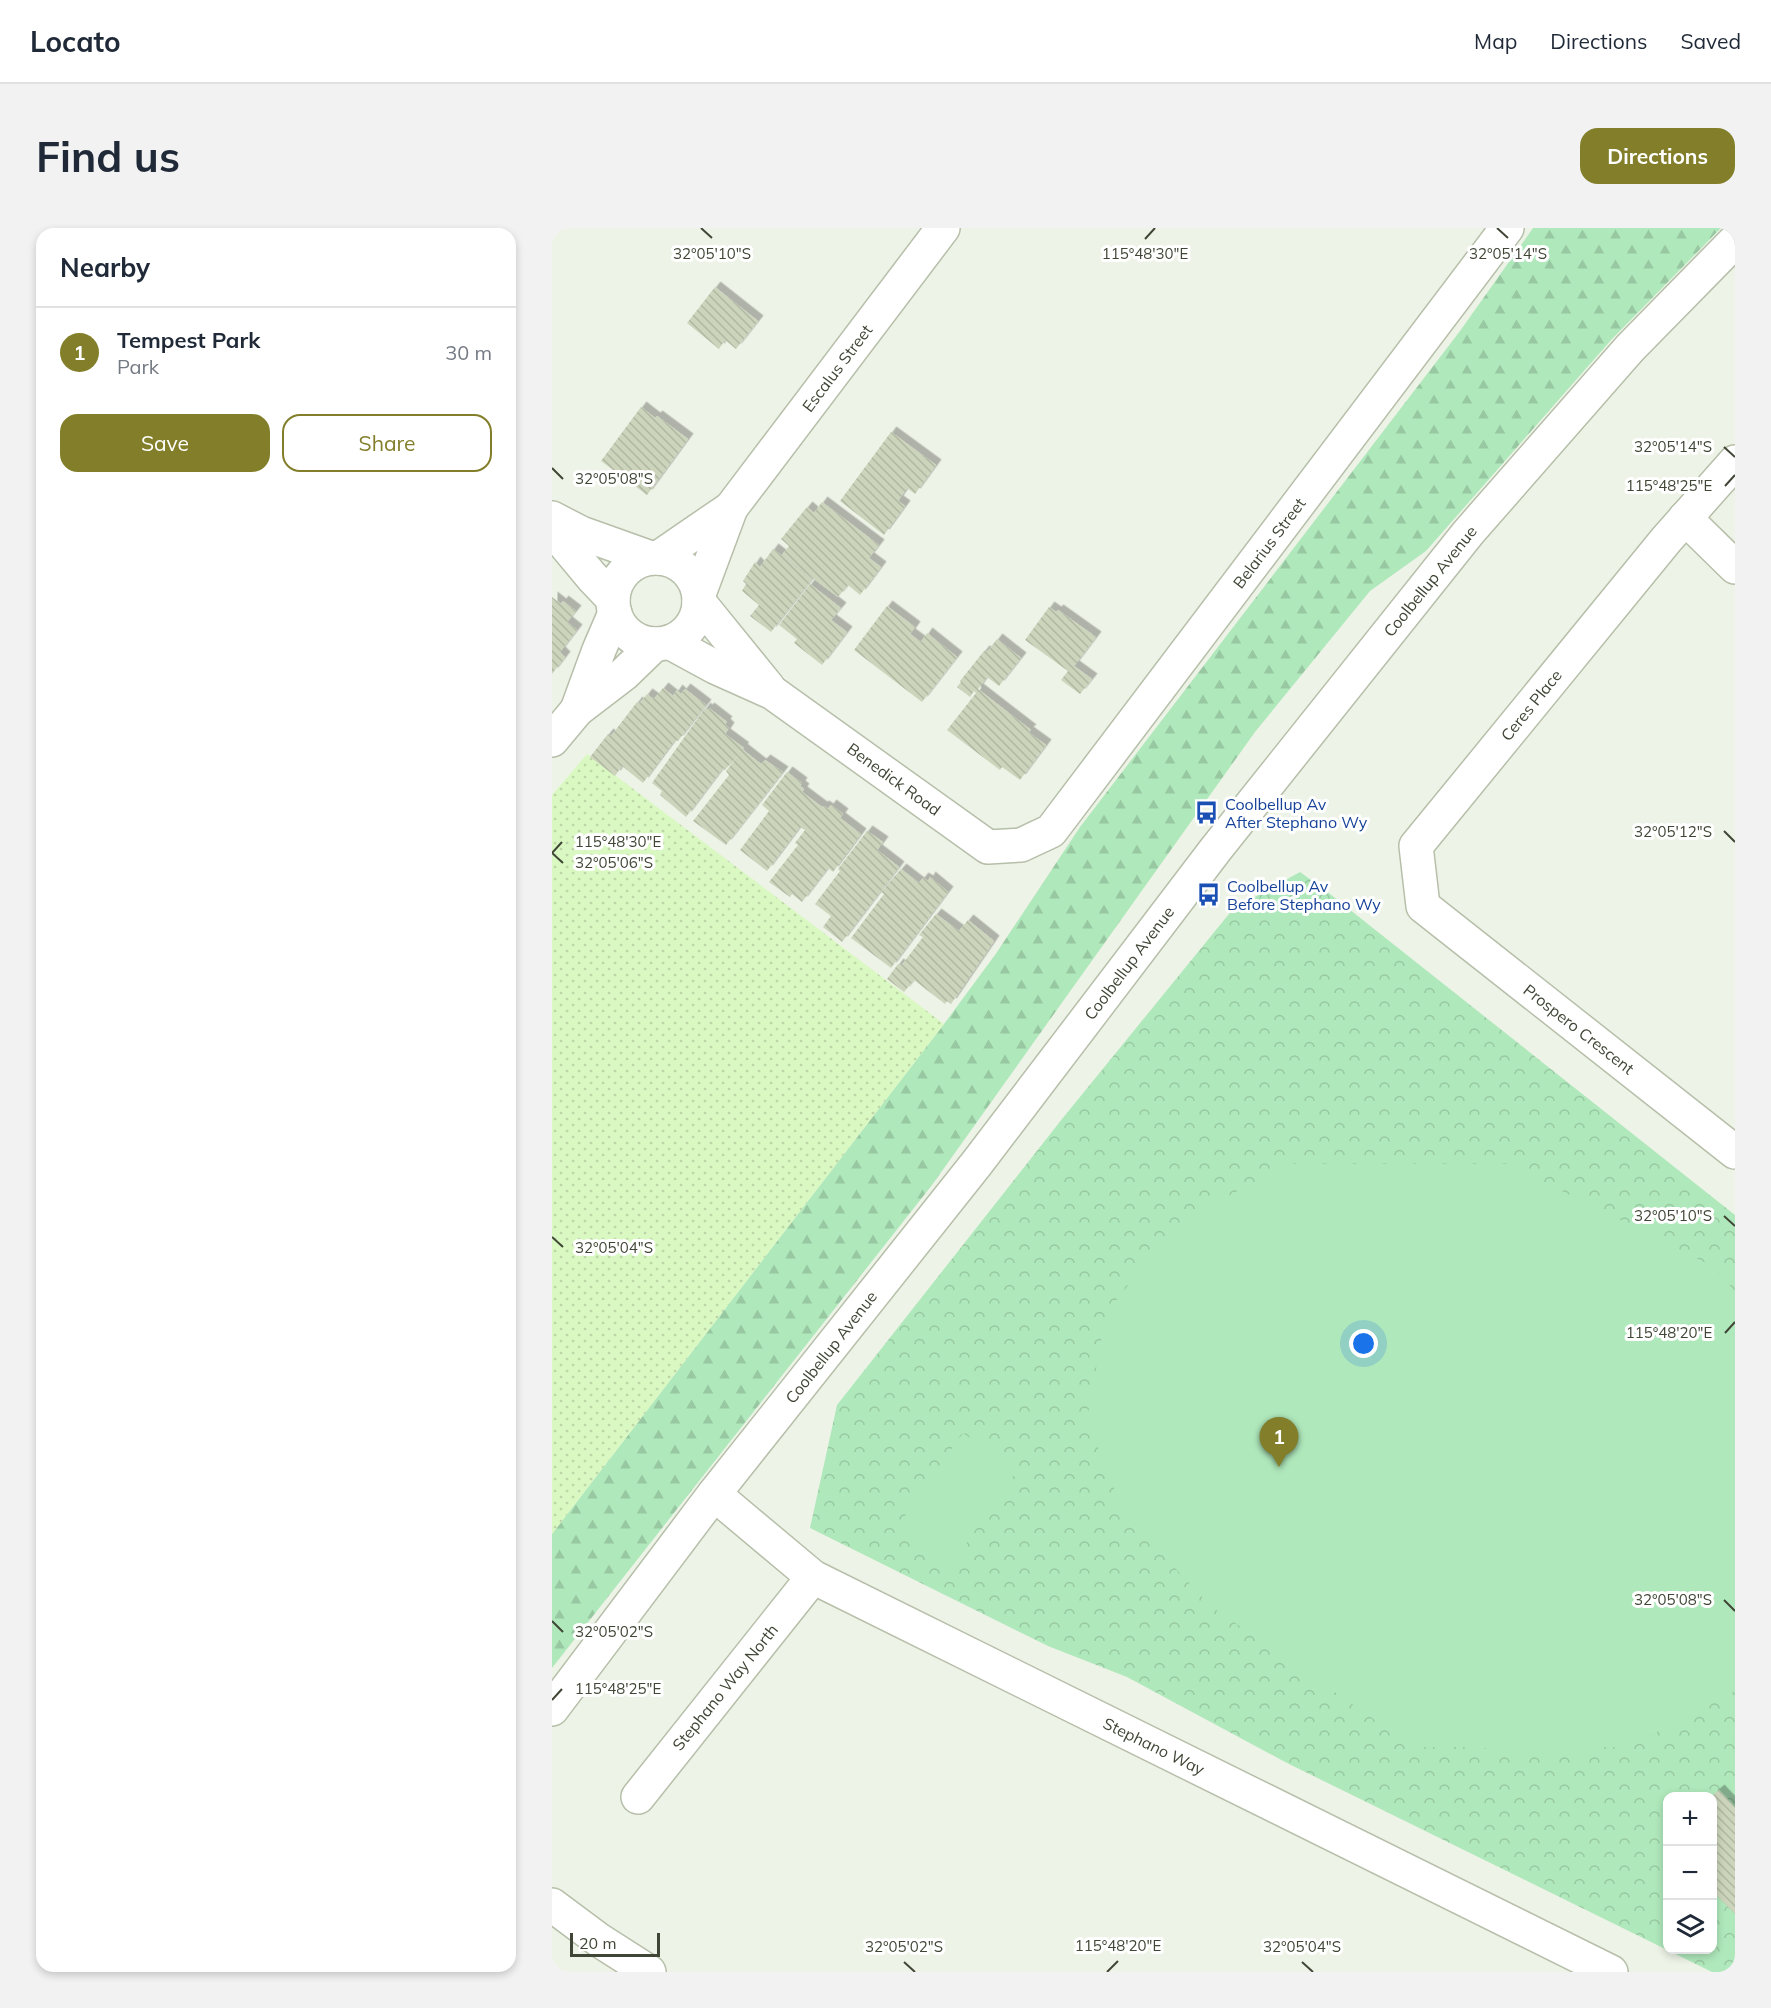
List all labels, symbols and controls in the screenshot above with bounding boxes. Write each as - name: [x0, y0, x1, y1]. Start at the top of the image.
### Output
- text: Locato: [30, 24, 121, 59]
- text: Map: [1474, 28, 1517, 54]
- text: Directions: [1550, 28, 1647, 54]
- text: Saved: [1680, 28, 1741, 54]
- button: Directions: [1580, 128, 1735, 184]
- text: Find us: [36, 130, 180, 183]
- text: 32°05'10"S: [673, 244, 751, 263]
- text: 115°48'30"E: [1102, 244, 1188, 263]
- text: 32°05'14"S: [1469, 244, 1547, 263]
- text: Nearby: [60, 251, 150, 284]
- street label: Escalus Street: [798, 320, 877, 416]
- text: Tempest Park: [117, 326, 260, 354]
- text: 1: [74, 340, 86, 365]
- text: 30 m: [445, 340, 492, 365]
- text: Park: [117, 354, 159, 379]
- button: Save: [60, 414, 270, 472]
- button: Share: [282, 414, 492, 472]
- text: 32°05'14"S: [1634, 437, 1712, 456]
- text: 32°05'08"S: [575, 469, 653, 488]
- text: 115°48'25"E: [1626, 476, 1712, 495]
- street label: Belarius Street: [1228, 493, 1310, 592]
- street label: Coolbellup Avenue: [1379, 521, 1481, 641]
- street label: Ceres Place: [1496, 665, 1566, 745]
- street label: Benedick Road: [843, 738, 945, 820]
- place label: Coolbellup Av After Stephano Wy: [1225, 794, 1368, 832]
- bus stop icon: Coolbellup Av After Stephano Wy: [1194, 800, 1220, 826]
- text: 32°05'12"S: [1634, 822, 1712, 841]
- text: 115°48'30"E: [575, 832, 661, 851]
- text: 32°05'06"S: [575, 853, 653, 872]
- place label: Coolbellup Av Before Stephano Wy: [1227, 876, 1381, 914]
- bus stop icon: Coolbellup Av Before Stephano Wy: [1196, 882, 1222, 908]
- street label: Coolbellup Avenue: [1080, 902, 1178, 1024]
- street label: Prospero Crescent: [1520, 980, 1639, 1079]
- text: 32°05'10"S: [1634, 1206, 1712, 1225]
- text: 32°05'04"S: [575, 1238, 653, 1257]
- street label: Coolbellup Avenue: [781, 1287, 881, 1407]
- text: 115°48'20"E: [1626, 1323, 1712, 1342]
- your location: [1349, 1329, 1378, 1358]
- pin: 1: [1260, 1418, 1298, 1467]
- text: 32°05'08"S: [1634, 1590, 1712, 1609]
- street label: Stephano Way North: [668, 1620, 782, 1754]
- text: 32°05'02"S: [575, 1622, 653, 1641]
- text: 115°48'25"E: [575, 1679, 661, 1698]
- street label: Stephano Way: [1100, 1713, 1208, 1779]
- map controls: [1663, 1792, 1717, 1954]
- button: +: [1663, 1792, 1717, 1846]
- button: −: [1663, 1846, 1717, 1900]
- button: layers: [1663, 1900, 1717, 1954]
- scale bar: [570, 1930, 660, 1958]
- text: 20 m: [579, 1933, 616, 1953]
- text: 115°48'20"E: [1075, 1936, 1161, 1955]
- text: 32°05'02"S: [865, 1937, 943, 1956]
- text: 32°05'04"S: [1263, 1937, 1341, 1956]

